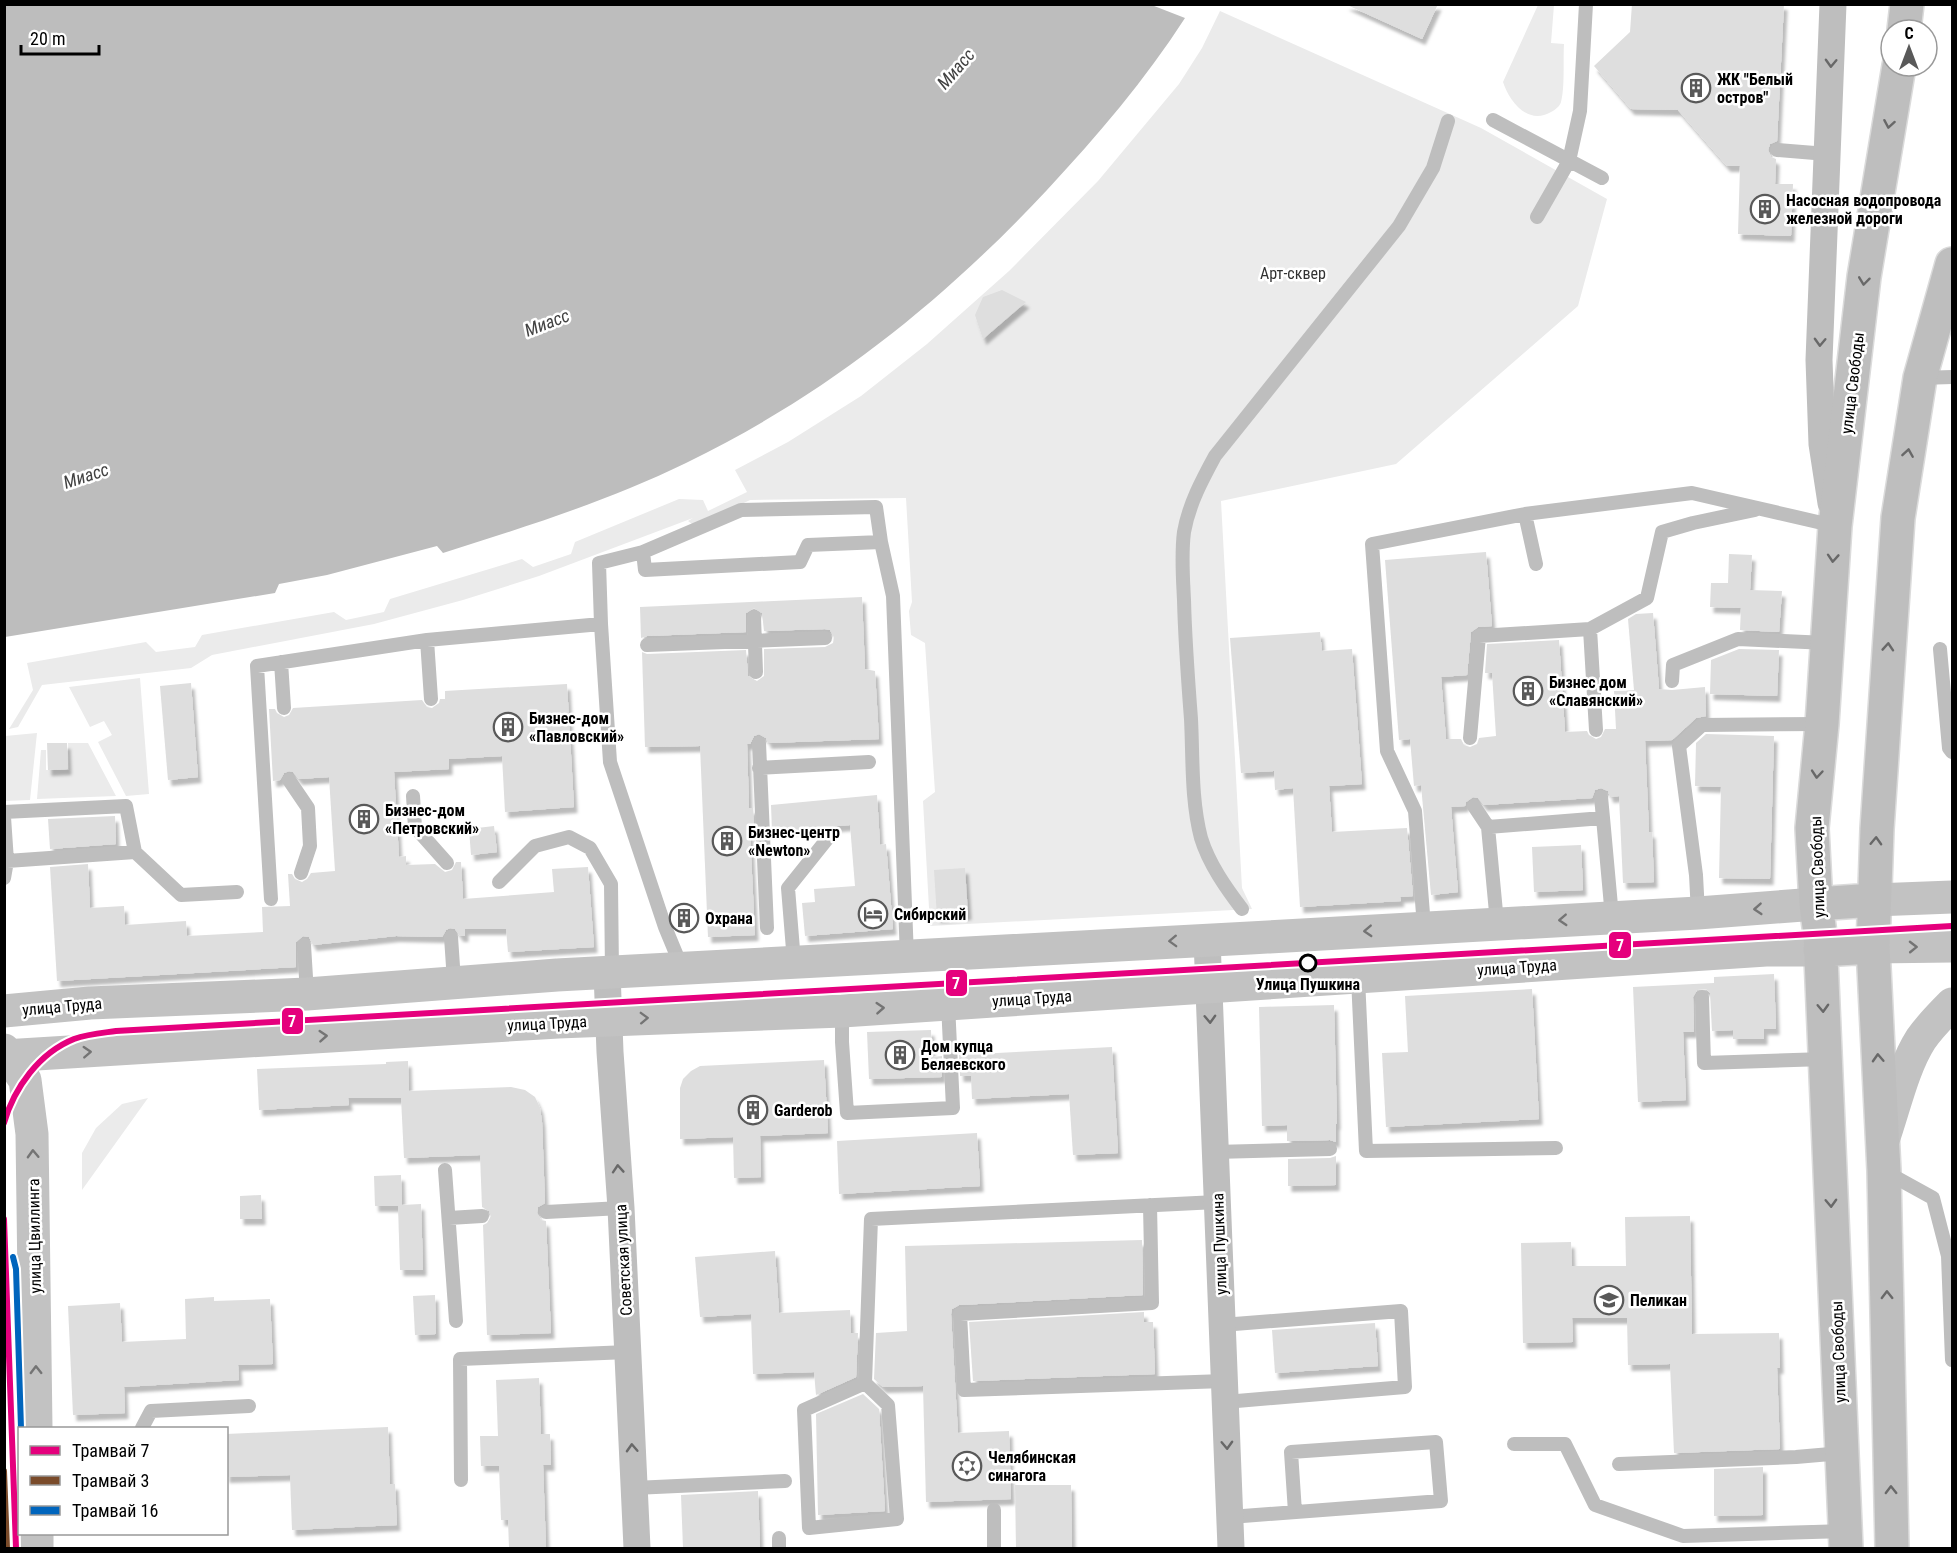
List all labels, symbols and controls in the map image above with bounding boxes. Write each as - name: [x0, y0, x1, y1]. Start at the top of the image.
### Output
- scale bar: [21, 18, 99, 56]
- north arrow: [1879, 18, 1939, 78]
- text: С: [1904, 24, 1914, 43]
- text: 20 m: [30, 28, 65, 49]
- water label: Миасс: [932, 44, 979, 93]
- one-way arrow: [1824, 58, 1837, 67]
- place label: ЖК "Белый остров": [1717, 70, 1793, 107]
- building icon: ЖК "Белый остров": [1680, 72, 1712, 104]
- one-way arrow: [1883, 118, 1896, 128]
- place label: Насосная водопровода железной дороги: [1786, 191, 1942, 228]
- building icon: Насосная водопровода железной дороги: [1749, 193, 1781, 225]
- park label: Арт-сквер: [1260, 264, 1326, 283]
- one-way arrow: [1858, 277, 1870, 286]
- water label: Миасс: [521, 304, 572, 341]
- street label: улица Свободы: [1837, 331, 1868, 435]
- one-way arrow: [1813, 337, 1826, 346]
- one-way arrow: [1901, 448, 1914, 458]
- water label: Миасс: [60, 458, 111, 493]
- one-way arrow: [1826, 554, 1839, 563]
- one-way arrow: [1882, 642, 1895, 651]
- place label: Бизнес дом «Славянский»: [1549, 673, 1643, 710]
- building icon: Бизнес дом «Славянский»: [1512, 675, 1544, 707]
- place label: Бизнес-дом «Павловский»: [529, 709, 624, 746]
- building icon: Бизнес-дом «Павловский»: [492, 711, 524, 743]
- one-way arrow: [1811, 769, 1824, 778]
- place label: Бизнес-дом «Петровский»: [385, 801, 479, 838]
- building icon: Бизнес-дом «Петровский»: [348, 803, 380, 835]
- street label: улица Свободы: [1806, 816, 1829, 918]
- place label: Бизнес-центр «Newton»: [748, 823, 840, 860]
- building icon: Бизнес-центр «Newton»: [711, 825, 743, 857]
- one-way arrow: [1870, 837, 1883, 846]
- hotel icon: Сибирский: [857, 898, 889, 930]
- building icon: Охрана: [668, 902, 700, 934]
- one-way arrow: [1753, 902, 1762, 915]
- place label: Сибирский: [894, 905, 966, 924]
- place label: Охрана: [705, 909, 753, 928]
- one-way arrow: [1558, 913, 1567, 926]
- one-way arrow: [1364, 924, 1373, 937]
- line badge: 7: [1608, 931, 1632, 959]
- one-way arrow: [1169, 935, 1178, 948]
- text: 7: [1616, 936, 1624, 955]
- one-way arrow: [1908, 941, 1917, 953]
- marker: Улица Пушкина: [1299, 954, 1317, 972]
- street label: улица Труда: [1477, 955, 1558, 980]
- line badge: 7: [945, 969, 968, 997]
- text: 7: [952, 974, 960, 993]
- place label: Улица Пушкина: [1256, 975, 1361, 994]
- street label: улица Труда: [992, 986, 1073, 1011]
- street label: улица Труда: [21, 994, 103, 1019]
- one-way arrow: [876, 1002, 885, 1015]
- one-way arrow: [1816, 1004, 1829, 1013]
- line badge: 7: [281, 1007, 304, 1035]
- one-way arrow: [639, 1011, 648, 1024]
- text: 7: [288, 1012, 296, 1031]
- street label: улица Труда: [507, 1012, 587, 1035]
- one-way arrow: [1204, 1015, 1217, 1024]
- one-way arrow: [319, 1030, 328, 1043]
- place label: Дом купца Беляевского: [921, 1037, 1006, 1074]
- building icon: Дом купца Беляевского: [884, 1039, 916, 1071]
- one-way arrow: [82, 1045, 91, 1058]
- one-way arrow: [1871, 1054, 1884, 1063]
- building icon: Garderob: [737, 1094, 769, 1126]
- place label: Garderob: [774, 1101, 833, 1120]
- one-way arrow: [27, 1150, 39, 1159]
- one-way arrow: [612, 1165, 625, 1174]
- street label: улица Цвиллинга: [24, 1178, 45, 1294]
- street label: улица Пушкина: [1208, 1193, 1231, 1295]
- one-way arrow: [1825, 1198, 1838, 1207]
- street label: Советская улица: [611, 1204, 636, 1316]
- school or university icon: Пеликан: [1593, 1284, 1625, 1316]
- place label: Пеликан: [1630, 1291, 1687, 1310]
- one-way arrow: [1881, 1291, 1893, 1300]
- street label: улица Свободы: [1827, 1301, 1850, 1403]
- one-way arrow: [29, 1366, 42, 1375]
- legend: [18, 1427, 228, 1535]
- text: Трамвай 7: [72, 1440, 150, 1461]
- one-way arrow: [1220, 1441, 1233, 1450]
- one-way arrow: [626, 1444, 639, 1453]
- place label: Челябинская синагога: [988, 1448, 1076, 1485]
- synagogue icon: Челябинская синагога: [951, 1450, 983, 1482]
- text: Трамвай 3: [72, 1470, 149, 1491]
- one-way arrow: [1885, 1486, 1897, 1495]
- text: Трамвай 16: [72, 1500, 158, 1521]

